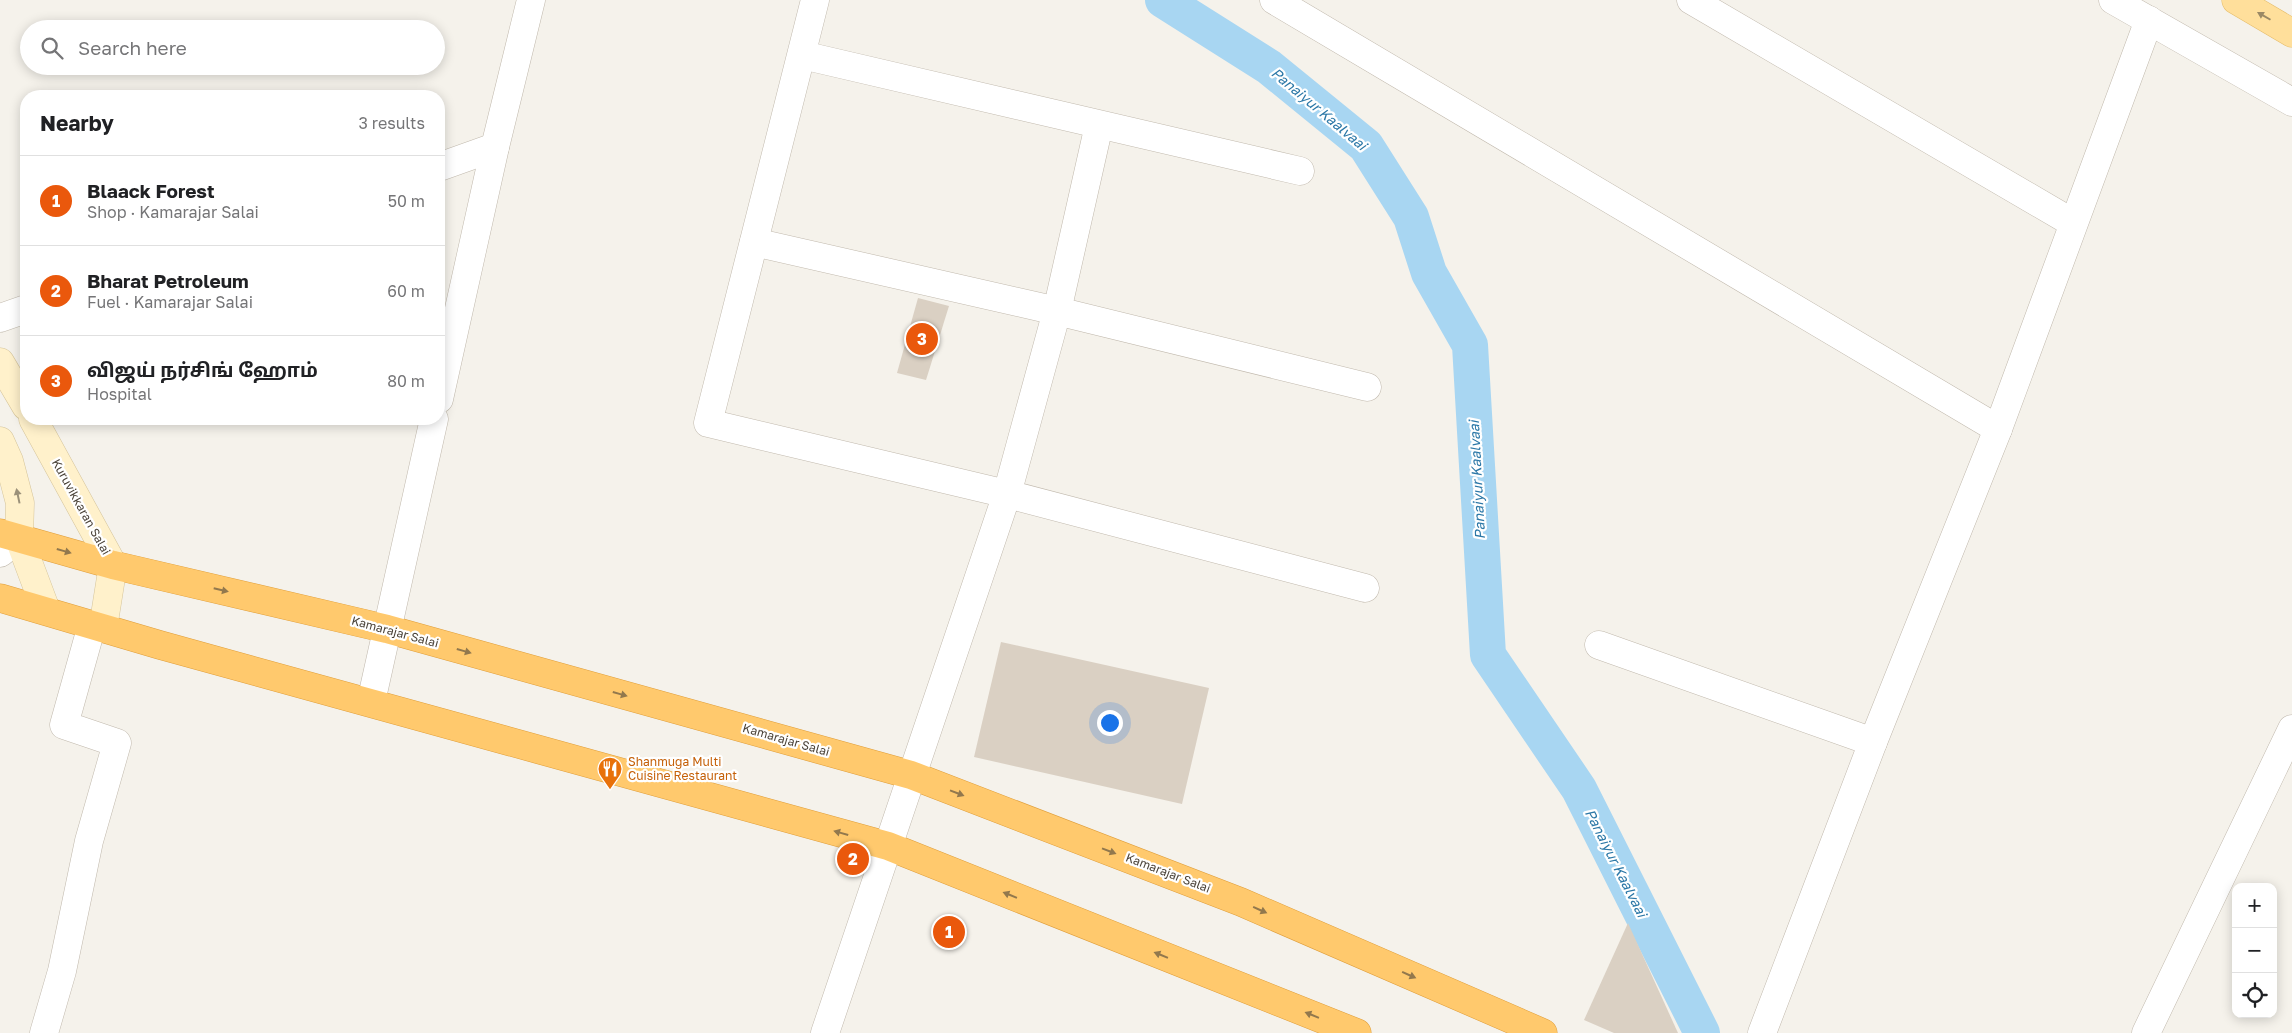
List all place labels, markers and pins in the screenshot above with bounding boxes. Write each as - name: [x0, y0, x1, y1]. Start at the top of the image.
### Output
- pin: 3: [906, 320, 938, 358]
- place label: Shanmuga Multi Cuisine Restaurant: [628, 754, 737, 783]
- restaurant icon: Shanmuga Multi Cuisine Restaurant: [597, 756, 623, 790]
- pin: 2: [837, 840, 869, 878]
- pin: 1: [933, 913, 965, 951]

